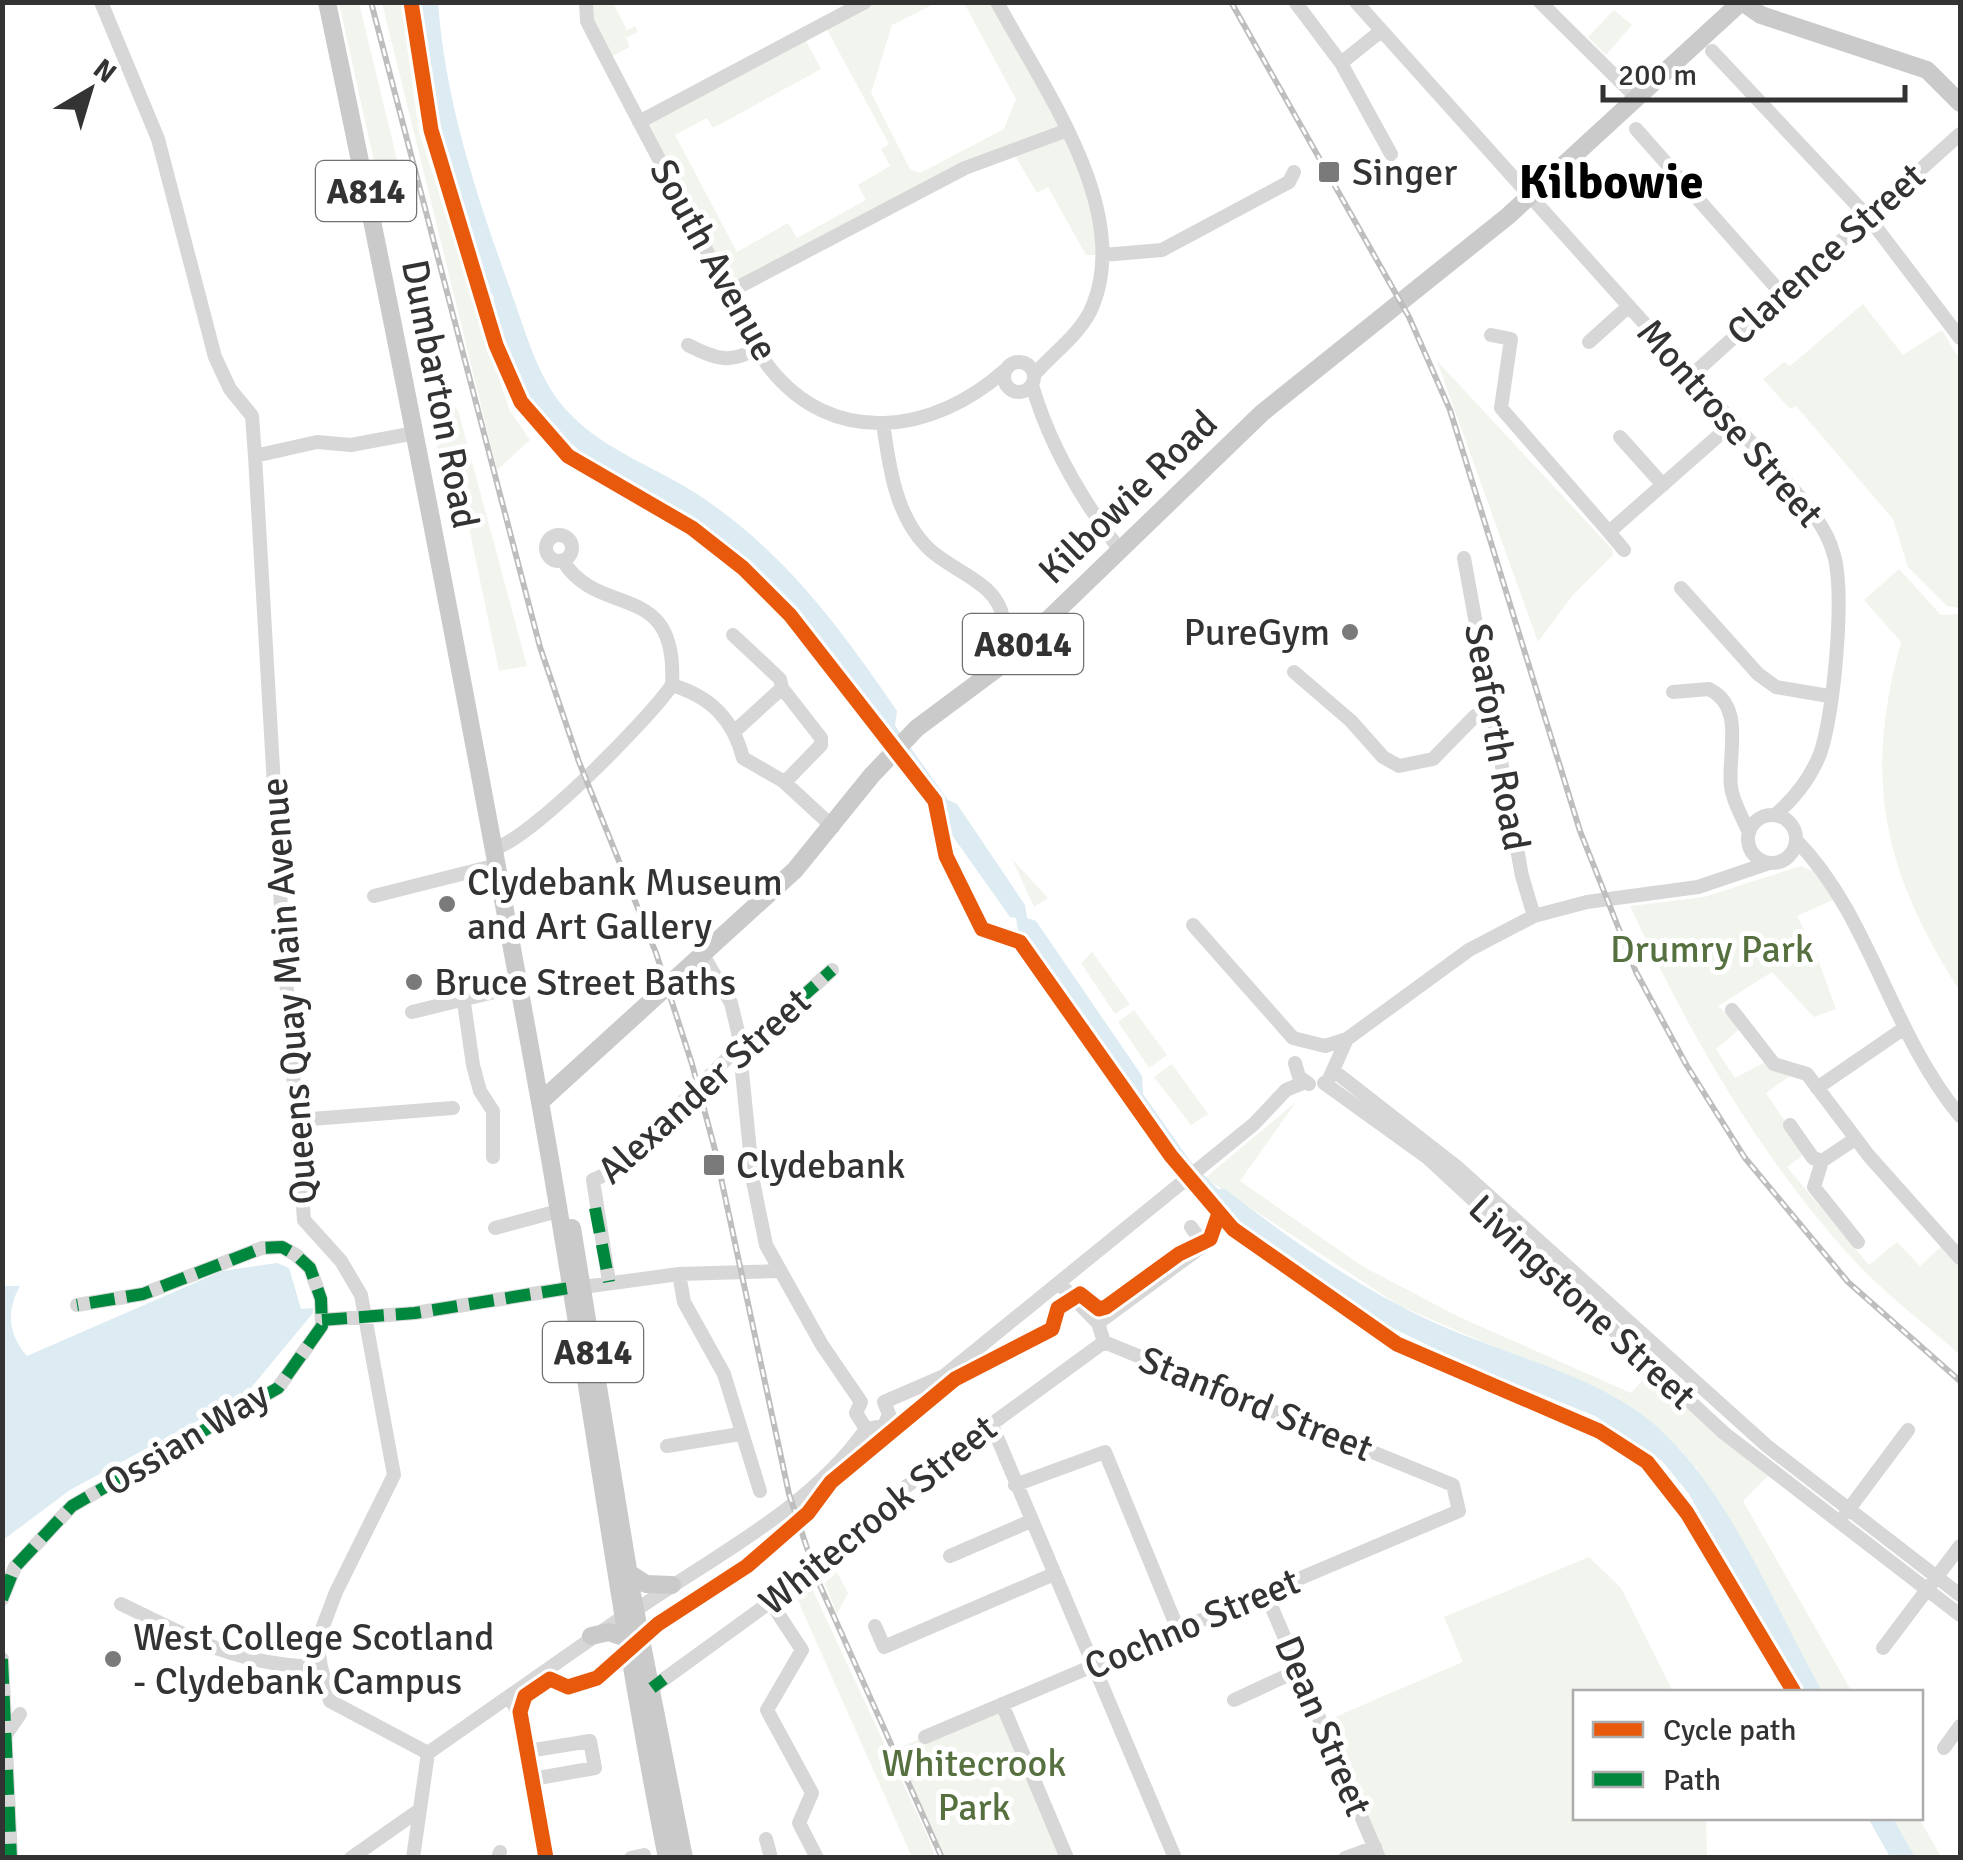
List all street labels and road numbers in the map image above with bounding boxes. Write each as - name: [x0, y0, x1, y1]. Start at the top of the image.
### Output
- street label: South Avenue: [639, 151, 789, 369]
- street label: Clarence Street: [1717, 153, 1935, 355]
- road number: A814: [316, 161, 416, 221]
- street label: Dumbarton Road: [391, 256, 489, 532]
- street label: Montrose Street: [1627, 309, 1833, 537]
- street label: Kilbowie Road: [1029, 400, 1227, 594]
- road number: A8014: [963, 614, 1083, 674]
- street label: Seaforth Road: [1454, 620, 1540, 854]
- street label: Queens Quay Main Avenue: [251, 776, 327, 1206]
- street label: Alexander Street: [588, 978, 820, 1194]
- street label: Livingstone Street: [1459, 1185, 1705, 1419]
- road number: A814: [543, 1322, 643, 1382]
- street label: Stanford Street: [1132, 1336, 1380, 1472]
- street label: Ossian Way: [95, 1371, 277, 1507]
- street label: Whitecrook Street: [750, 1405, 1006, 1625]
- street label: Cochno Street: [1077, 1558, 1307, 1690]
- street label: Dean Street: [1264, 1629, 1382, 1823]

